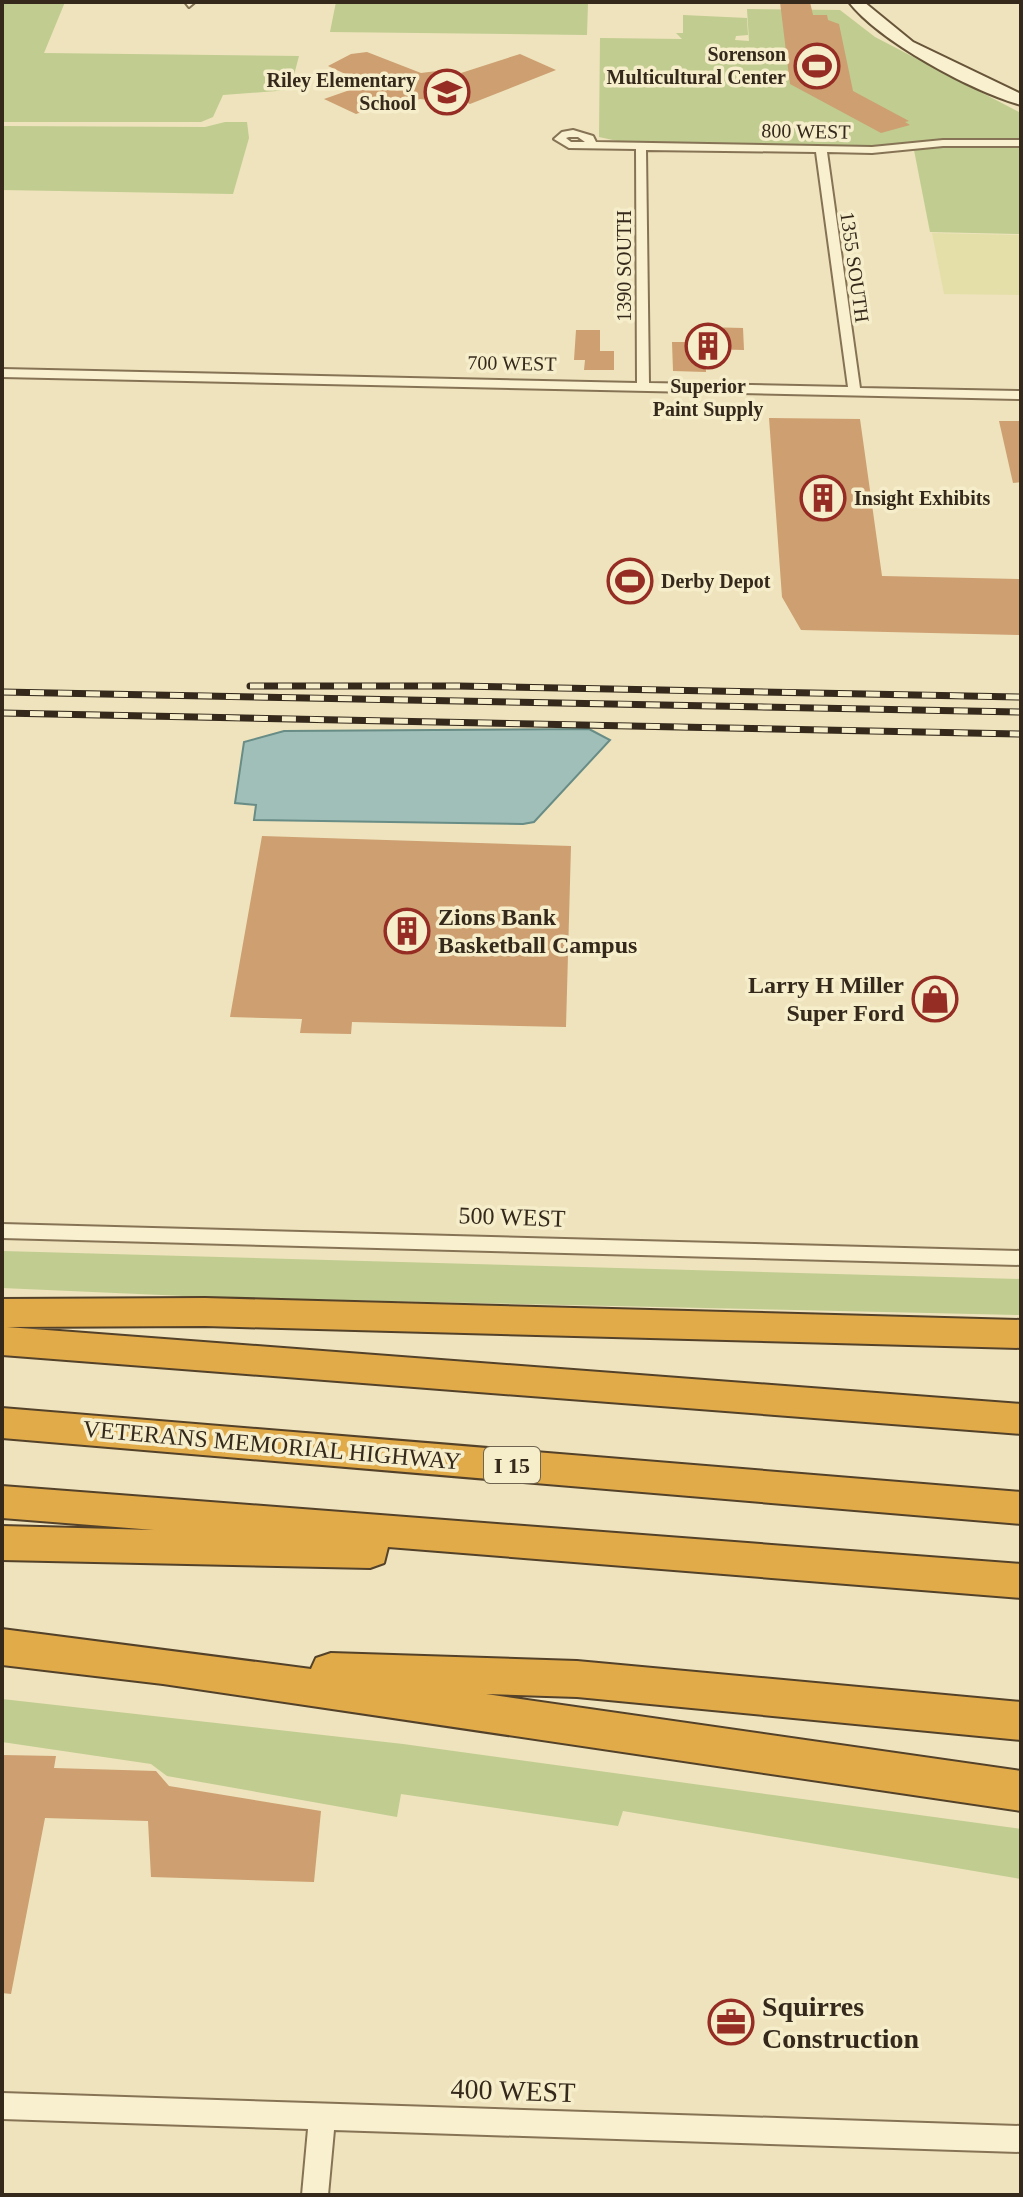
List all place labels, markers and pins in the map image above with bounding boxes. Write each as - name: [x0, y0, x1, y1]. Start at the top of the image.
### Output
- sports icon: Sorenson Multicultural Center: [793, 42, 841, 90]
- place label: Sorenson Multicultural Center: [607, 43, 786, 88]
- school or university icon: Riley Elementary School: [423, 68, 471, 116]
- place label: Riley Elementary School: [267, 69, 416, 114]
- building icon: Superior Paint Supply: [684, 322, 732, 370]
- place label: Superior Paint Supply: [653, 375, 763, 421]
- building icon: Insight Exhibits: [799, 474, 847, 522]
- place label: Insight Exhibits: [854, 487, 990, 510]
- sports icon: Derby Depot: [606, 557, 654, 605]
- place label: Derby Depot: [661, 570, 771, 593]
- place label: Zions Bank Basketball Campus: [438, 904, 637, 958]
- building icon: Zions Bank Basketball Campus: [383, 907, 431, 955]
- place label: Larry H Miller Super Ford: [748, 972, 905, 1026]
- shop icon: Larry H Miller Super Ford: [911, 975, 959, 1023]
- place label: Squirres Construction: [762, 1991, 920, 2054]
- office icon: Squirres Construction: [707, 1998, 755, 2046]

